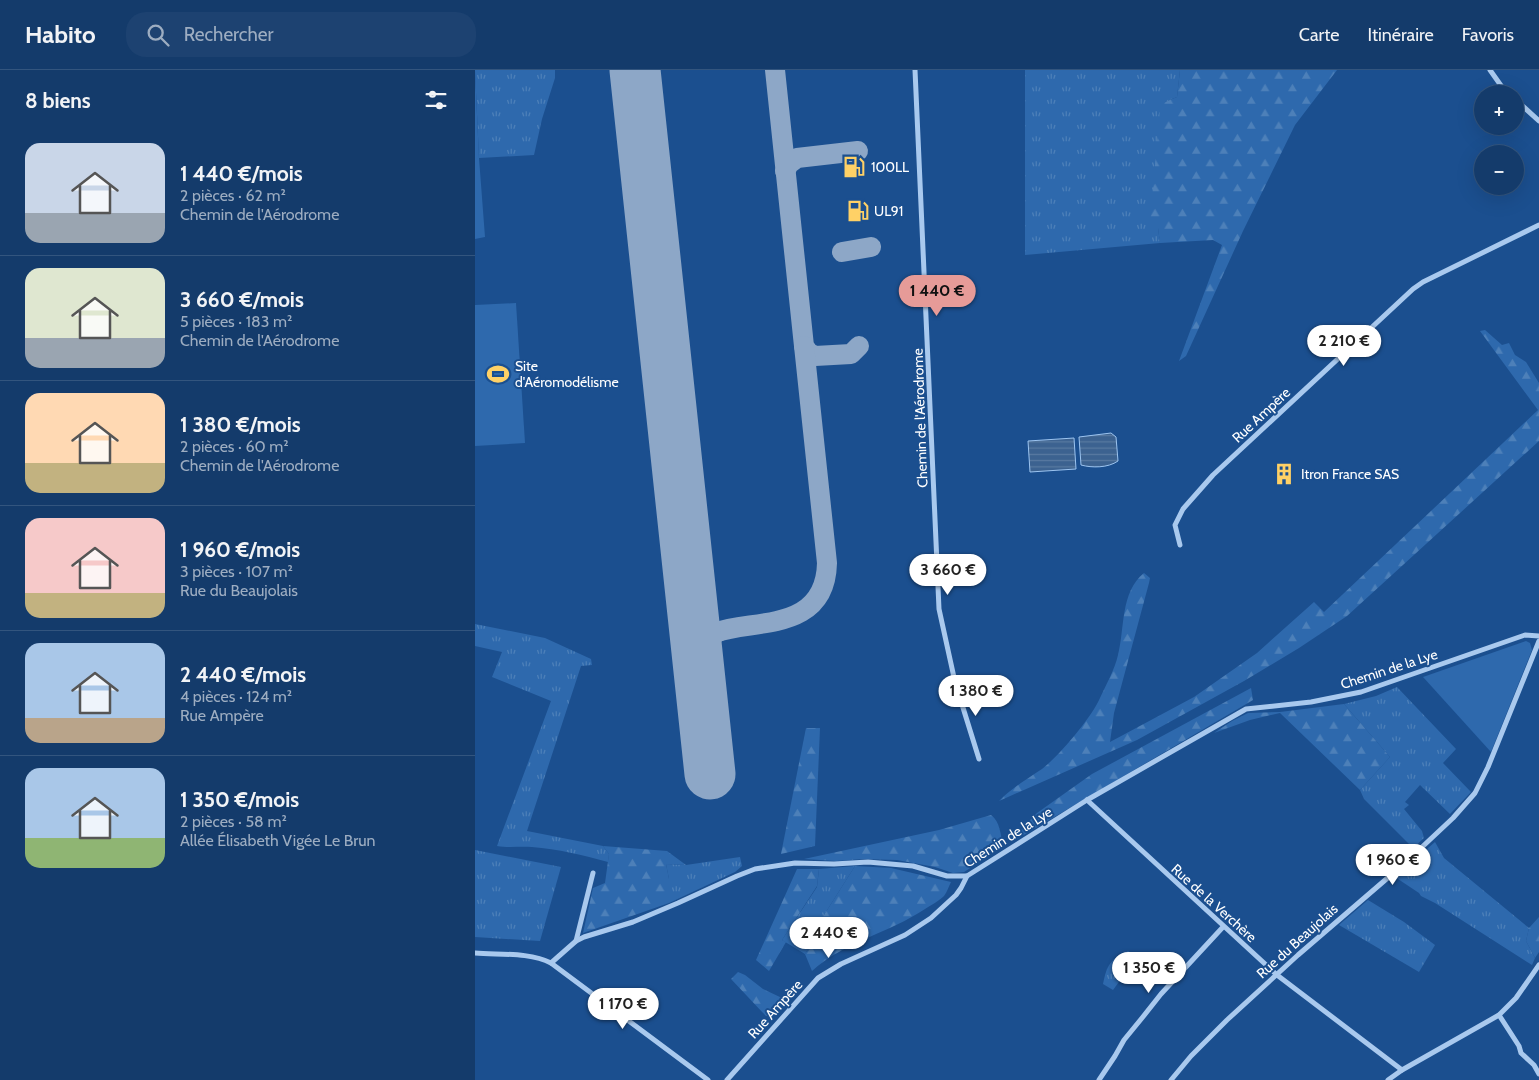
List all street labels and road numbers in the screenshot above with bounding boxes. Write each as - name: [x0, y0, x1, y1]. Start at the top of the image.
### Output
- street label: Chemin de l'Aérodrome: [909, 348, 931, 488]
- street label: Rue Ampère: [1228, 383, 1294, 447]
- street label: Chemin de la Lye: [1338, 645, 1440, 693]
- street label: Chemin de la Lye: [960, 803, 1056, 871]
- street label: Rue de la Verchère: [1168, 860, 1260, 946]
- street label: Rue du Beaujolais: [1253, 900, 1342, 982]
- street label: Rue Ampère: [744, 976, 806, 1042]

